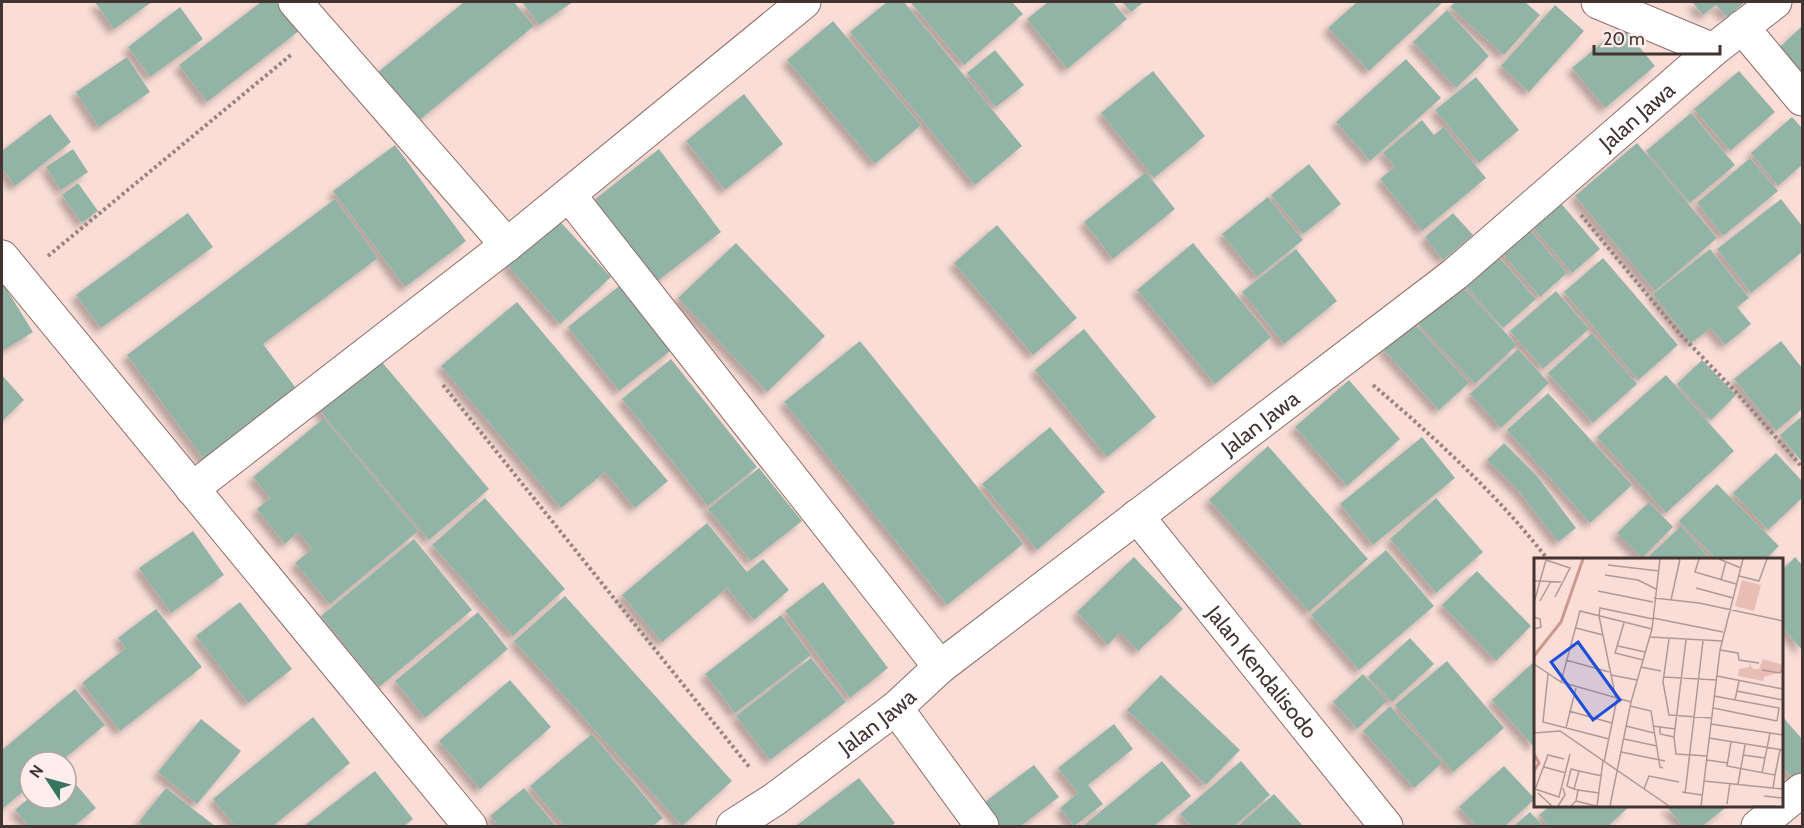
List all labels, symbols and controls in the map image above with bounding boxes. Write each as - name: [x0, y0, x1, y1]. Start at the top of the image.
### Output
- scale bar: [1594, 18, 1720, 56]
- text: 20 m: [1603, 28, 1645, 50]
- street label: Jalan Jawa: [1593, 76, 1681, 157]
- street label: Jalan Jawa: [1215, 385, 1305, 462]
- inset map: [1534, 558, 1783, 807]
- street label: Jalan Kendalisodo: [1200, 600, 1323, 744]
- street label: Jalan Jawa: [832, 683, 922, 761]
- north arrow: [18, 750, 78, 810]
- text: N: [25, 761, 47, 782]

